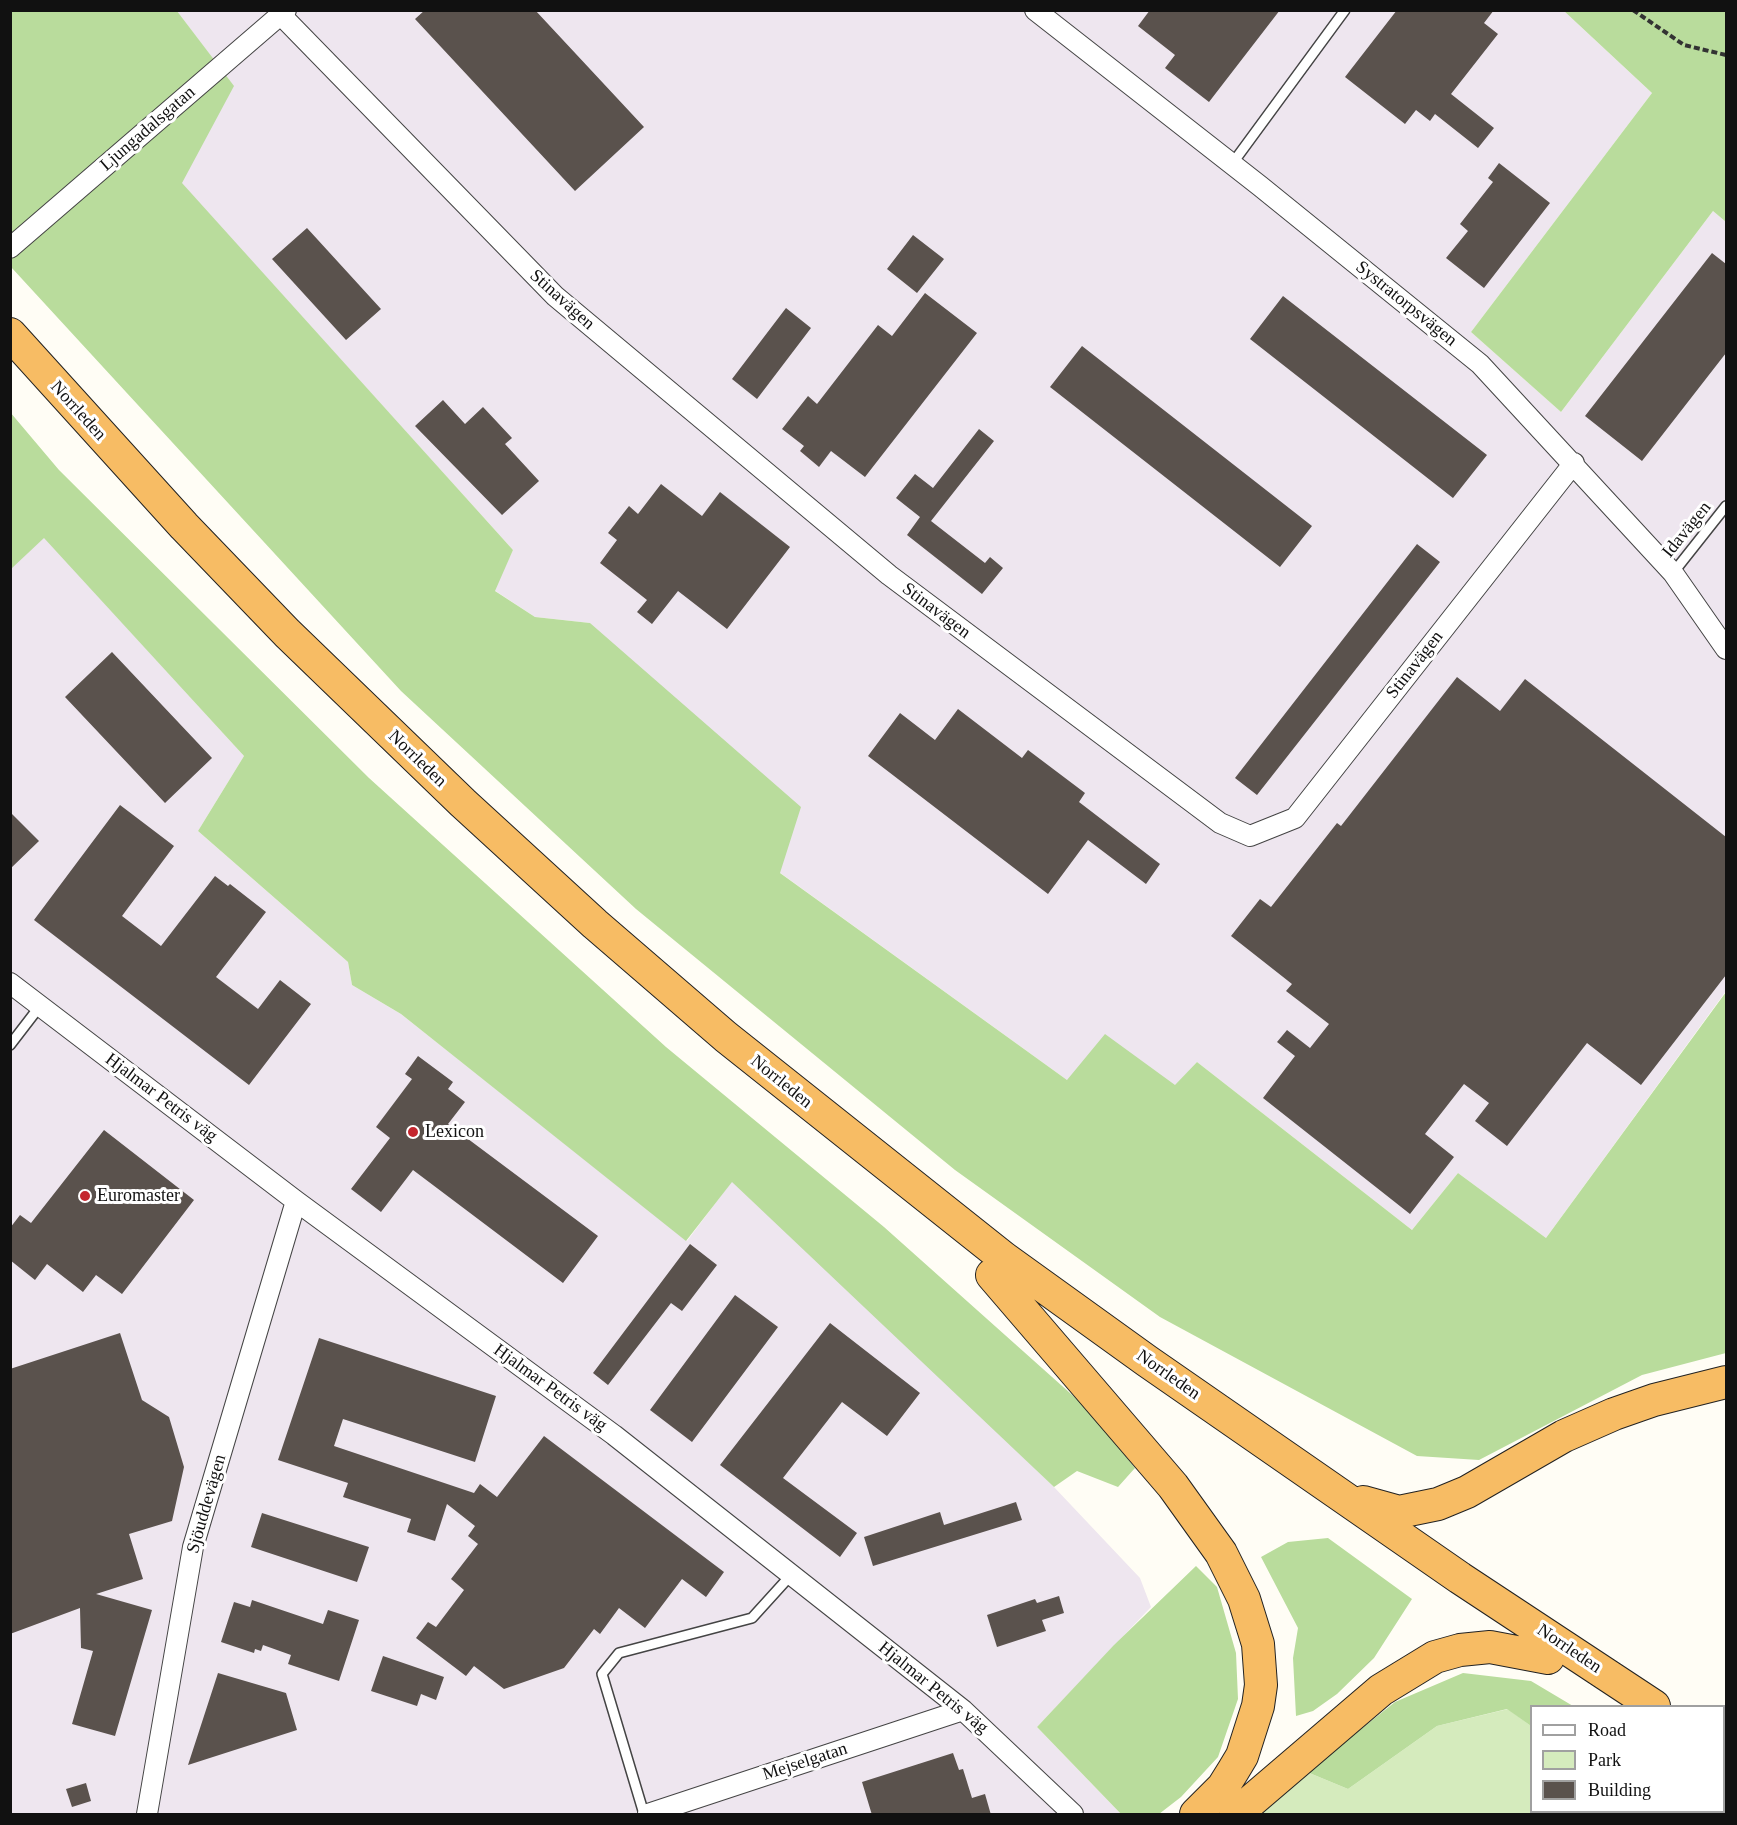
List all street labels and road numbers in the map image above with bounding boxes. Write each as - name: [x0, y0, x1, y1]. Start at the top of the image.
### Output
- street label: Ljungadalsgatan: [96, 82, 200, 176]
- street label: Systratorpsvägen: [1351, 257, 1461, 351]
- street label: Stinavägen: [525, 265, 599, 335]
- street label: Norrleden: [46, 377, 110, 445]
- street label: Idavägen: [1658, 498, 1716, 562]
- street label: Stinavägen: [898, 578, 974, 644]
- street label: Stinavägen: [1382, 627, 1448, 703]
- street label: Norrleden: [383, 726, 451, 792]
- street label: Hjalmar Petris väg: [101, 1049, 221, 1147]
- street label: Norrleden: [746, 1051, 816, 1113]
- street label: Hjalmar Petris väg: [489, 1340, 611, 1436]
- street label: Norrleden: [1132, 1345, 1204, 1405]
- street label: Sjöuddevägen: [183, 1452, 231, 1556]
- street label: Norrleden: [1533, 1620, 1605, 1678]
- street label: Hjalmar Petris väg: [874, 1637, 992, 1739]
- street label: Mejselgatan: [760, 1738, 850, 1786]

